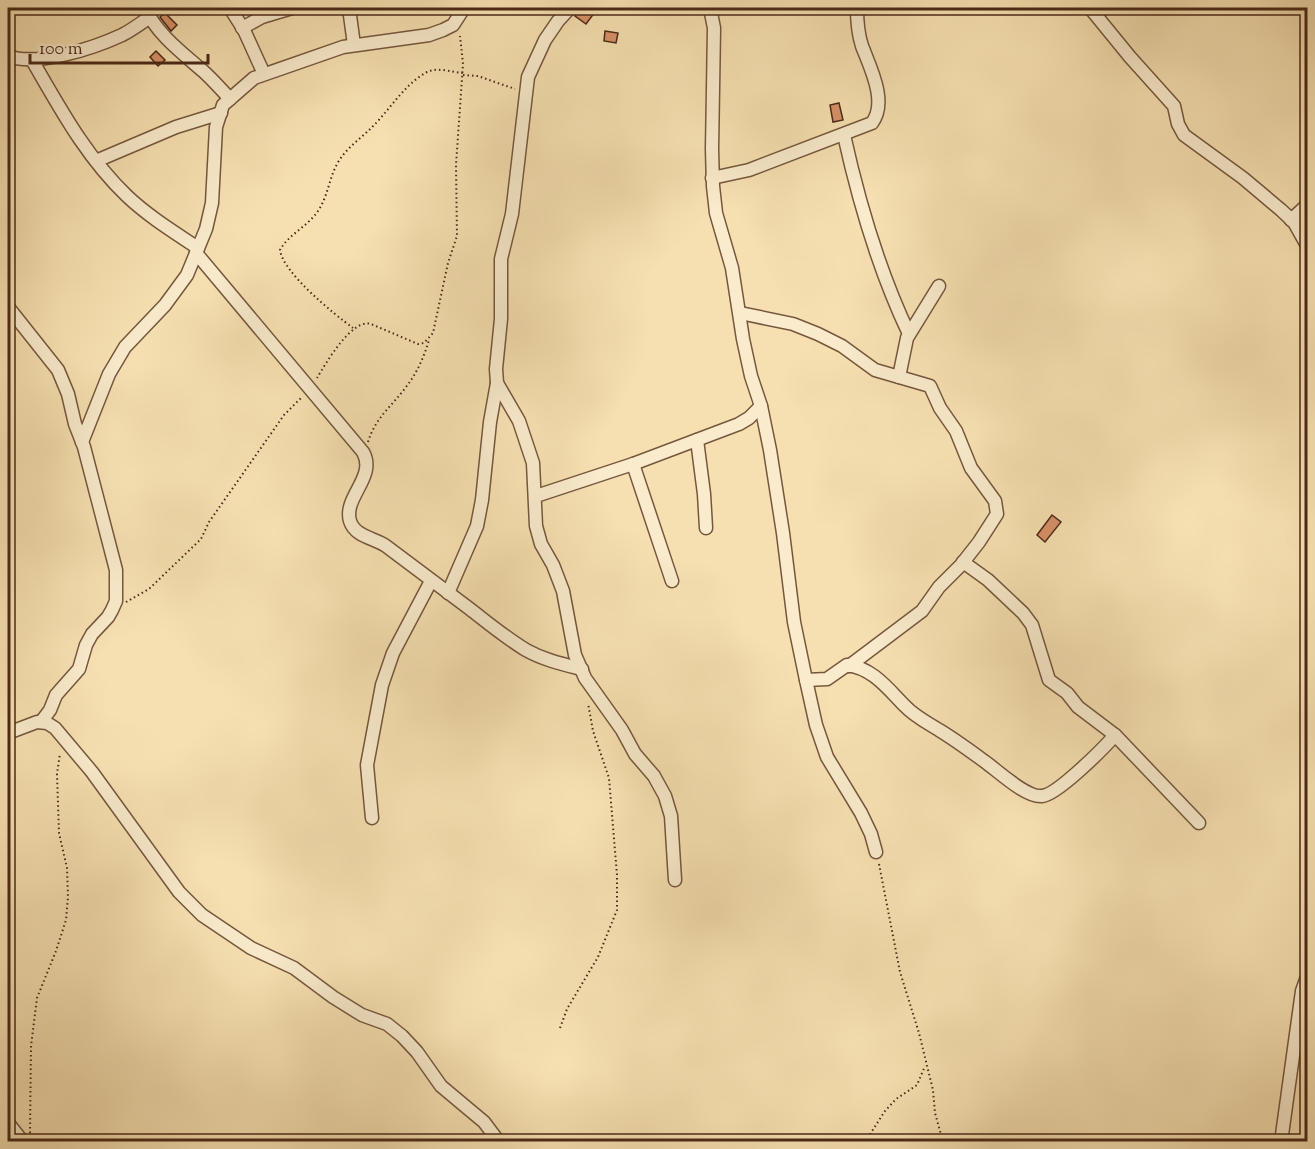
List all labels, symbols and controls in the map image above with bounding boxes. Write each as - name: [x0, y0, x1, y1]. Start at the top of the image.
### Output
- scale bar: [30, 27, 208, 65]
- text: 100 m: [39, 37, 83, 63]

